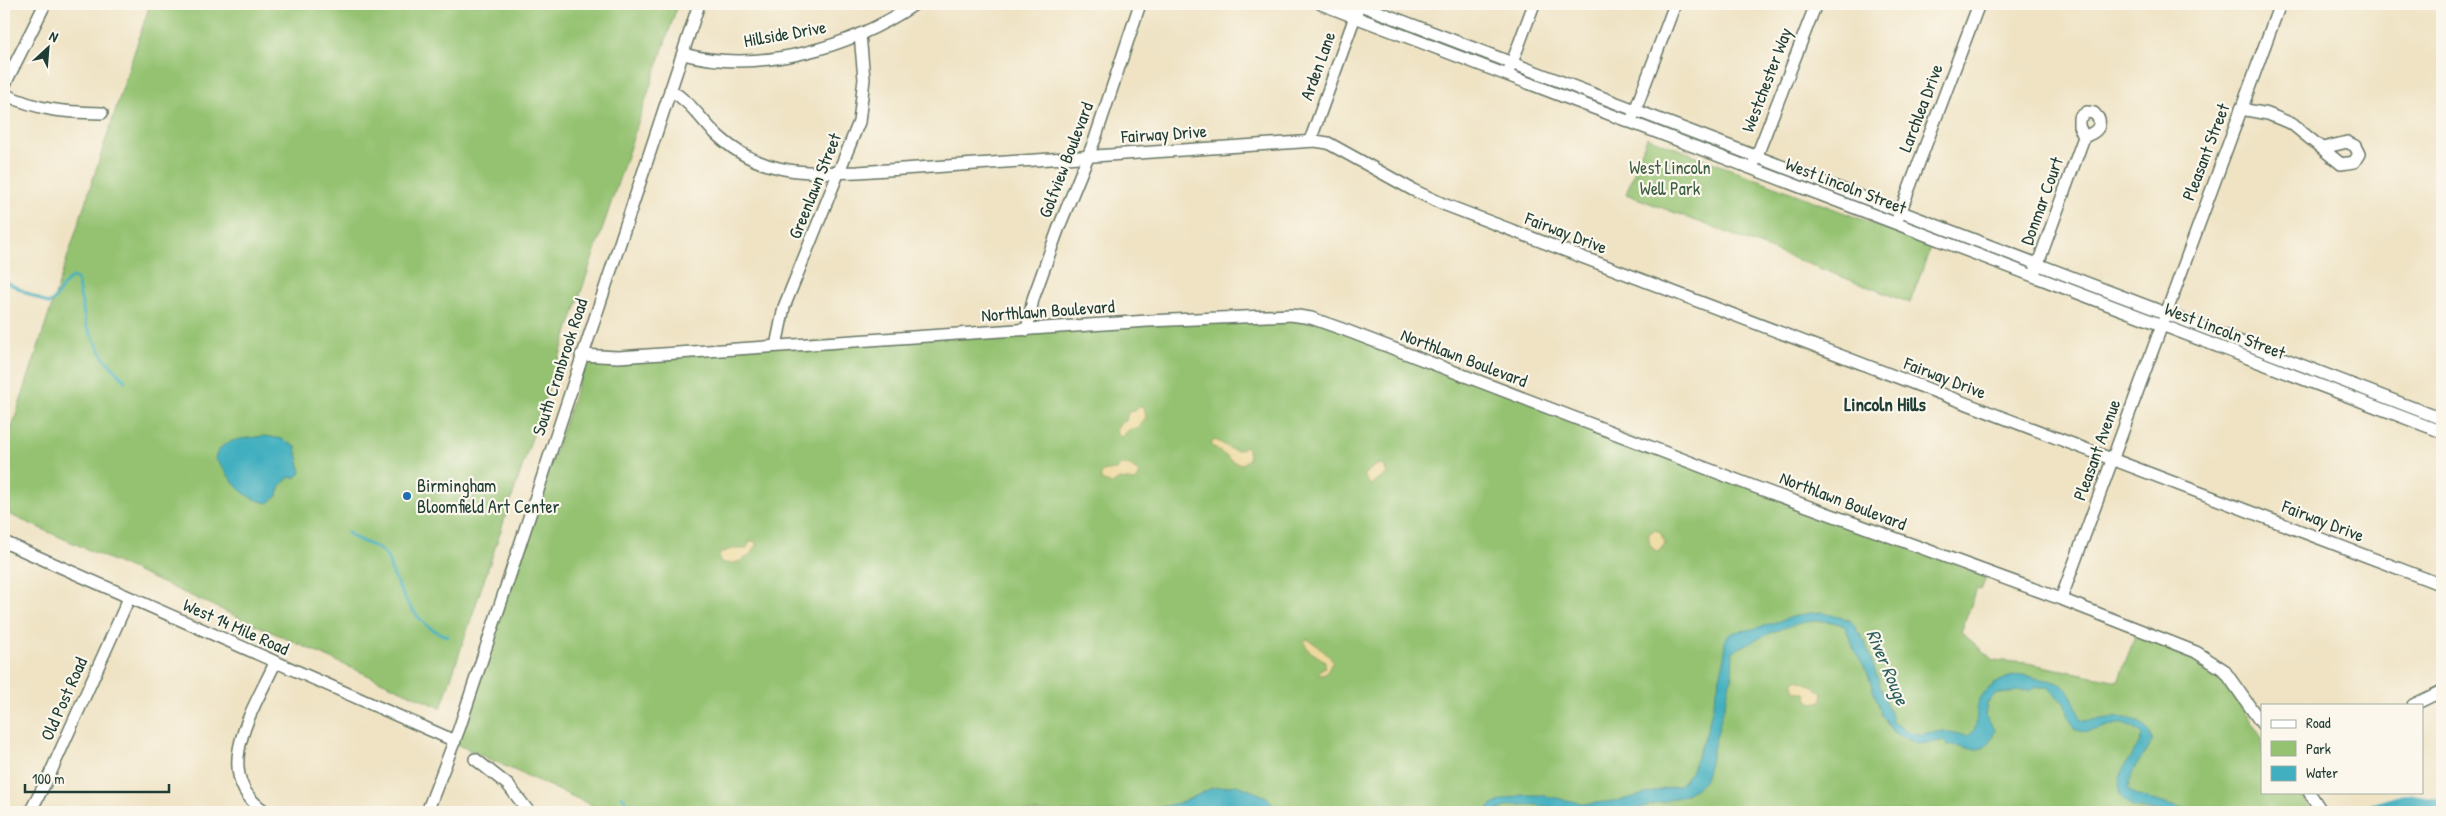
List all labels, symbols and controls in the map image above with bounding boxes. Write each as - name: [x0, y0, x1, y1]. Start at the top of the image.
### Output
- street label: Hillside Drive: [742, 14, 828, 53]
- north arrow: [22, 22, 72, 72]
- street label: Westchester Way: [1735, 24, 1798, 136]
- text: N: [46, 26, 62, 46]
- street label: Arden Lane: [1294, 28, 1341, 104]
- street label: Larchlea Drive: [1892, 60, 1949, 155]
- street label: Golfview Boulevard: [1032, 99, 1099, 221]
- street label: Pleasant Street: [2176, 99, 2236, 204]
- street label: Fairway Drive: [1119, 118, 1208, 149]
- street label: Greenlawn Street: [782, 128, 847, 243]
- street label: West Lincoln Street: [1782, 151, 1911, 220]
- street label: Donmar Court: [2014, 153, 2069, 248]
- park label: West Lincoln Well Park: [1629, 155, 1711, 201]
- street label: Fairway Drive: [1521, 205, 1611, 260]
- street label: Northlawn Boulevard: [980, 293, 1116, 328]
- street label: South Cranbrook Road: [526, 295, 593, 439]
- street label: West Lincoln Street: [2161, 296, 2290, 365]
- street label: Northlawn Boulevard: [1397, 322, 1531, 393]
- street label: Fairway Drive: [1900, 350, 1990, 405]
- district label: Lincoln Hills: [1844, 391, 1926, 417]
- street label: Pleasant Avenue: [2067, 396, 2126, 504]
- street label: Northlawn Boulevard: [1776, 465, 1910, 536]
- place label: Birmingham Bloomfield Art Center: [417, 473, 560, 519]
- marker: Birmingham Bloomfield Art Center: [401, 490, 413, 502]
- street label: Fairway Drive: [2278, 493, 2368, 548]
- street label: West 14 Mile Road: [179, 592, 293, 661]
- water label: River Rouge: [1860, 625, 1916, 710]
- street label: Old Post Road: [34, 653, 93, 744]
- legend: [2261, 704, 2424, 794]
- text: Road: [2306, 712, 2331, 733]
- text: Park: [2306, 738, 2331, 759]
- scale bar: [25, 761, 169, 793]
- text: Water: [2306, 762, 2338, 783]
- text: 100 m: [32, 768, 65, 789]

